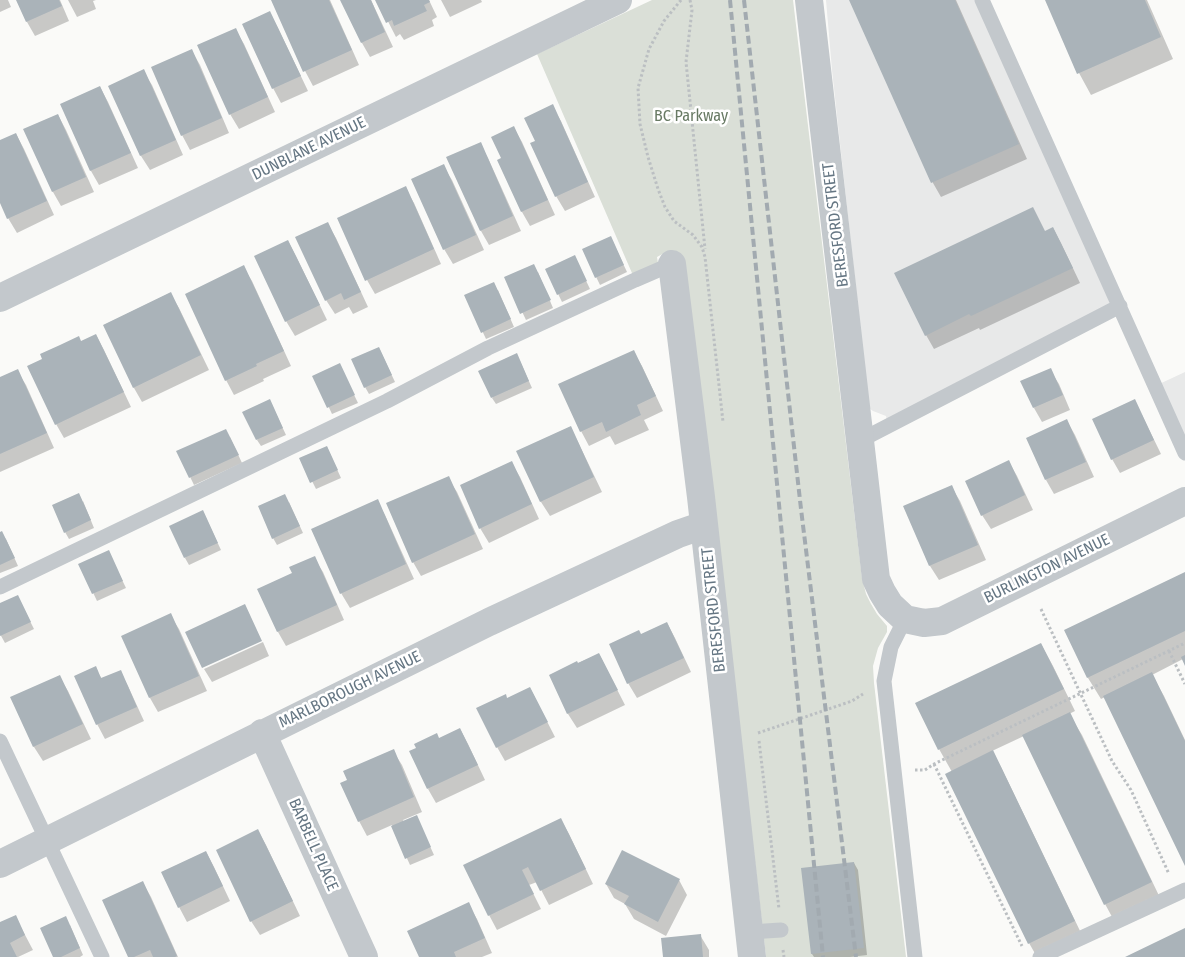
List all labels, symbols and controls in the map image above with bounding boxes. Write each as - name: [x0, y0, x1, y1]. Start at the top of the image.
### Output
- park label: BC Parkway: [654, 107, 728, 127]
- street label: DUNBLANE AVENUE: [249, 113, 369, 185]
- street label: BERESFORD STREET: [819, 162, 853, 288]
- street label: BURLINGTON AVENUE: [981, 530, 1113, 608]
- street label: BERESFORD STREET: [698, 547, 730, 673]
- street label: MARLBOROUGH AVENUE: [276, 647, 424, 733]
- street label: BARBELL PLACE: [284, 796, 342, 894]

